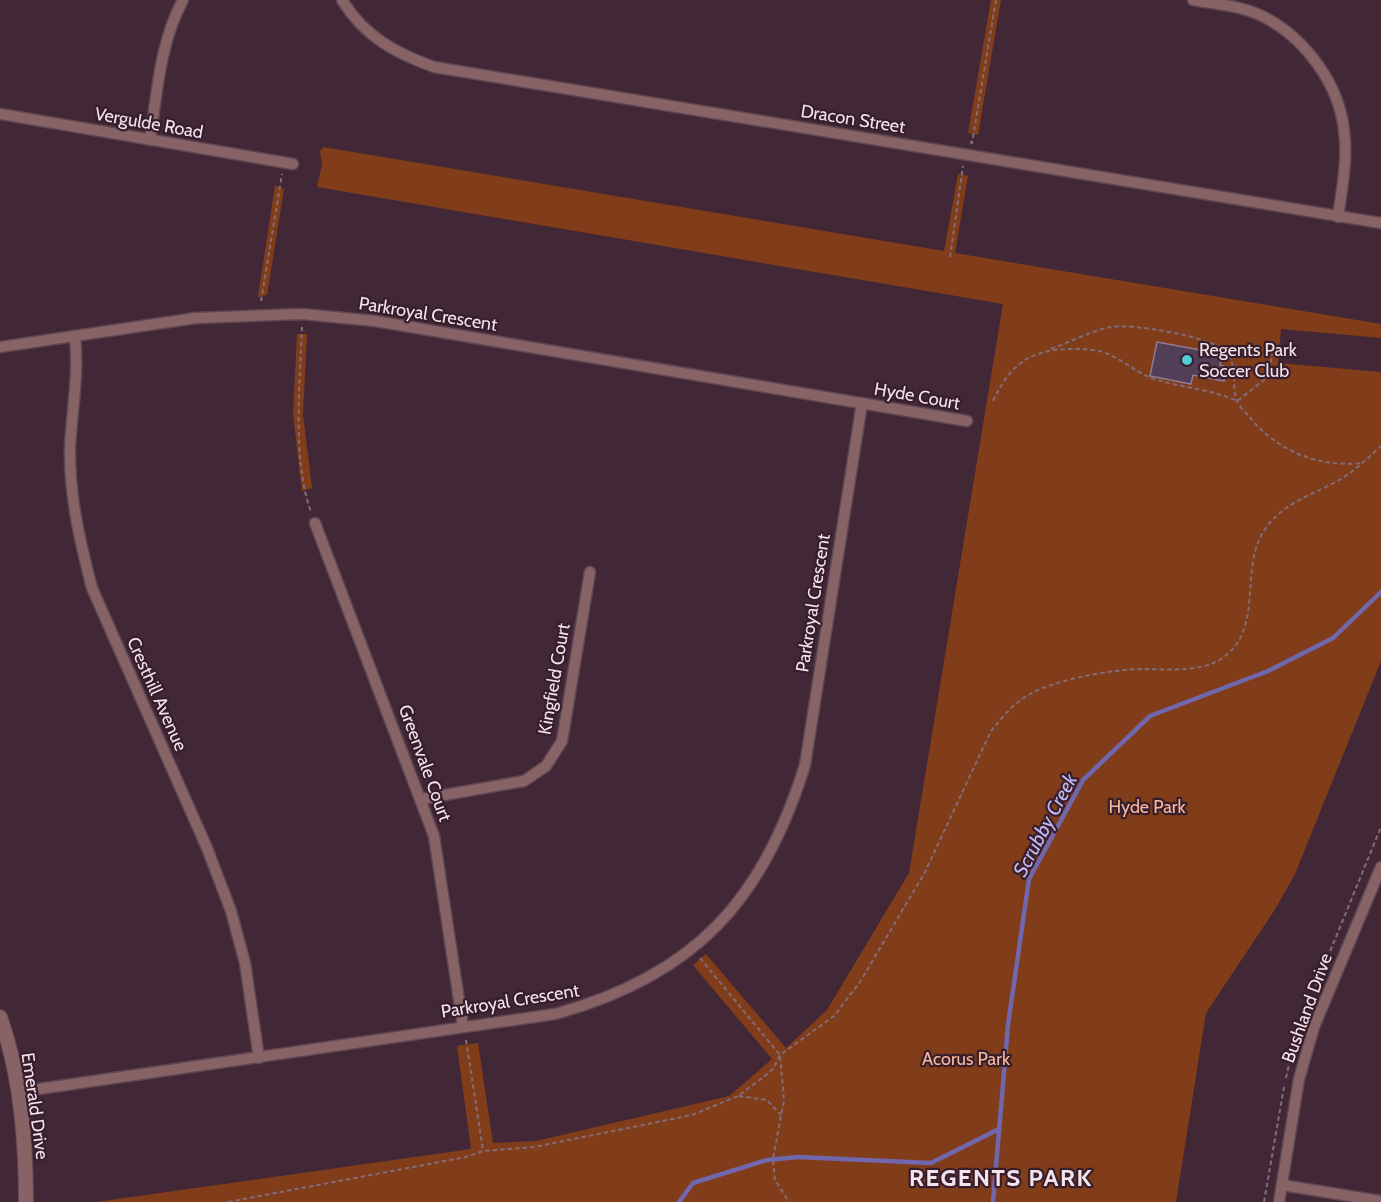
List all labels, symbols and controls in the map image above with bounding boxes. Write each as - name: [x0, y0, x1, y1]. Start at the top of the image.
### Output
- street label: Dracon Street: [799, 100, 907, 138]
- street label: Vergulde Road: [93, 103, 205, 143]
- street label: Parkroyal Crescent: [357, 292, 499, 336]
- place label: Regents Park Soccer Club: [1199, 339, 1298, 382]
- marker: Regents Park Soccer Club: [1180, 353, 1194, 367]
- street label: Hyde Court: [872, 378, 962, 414]
- street label: Parkroyal Crescent: [791, 532, 835, 674]
- street label: Kingfield Court: [533, 622, 575, 736]
- street label: Cresthill Avenue: [122, 634, 192, 754]
- street label: Greenvale Court: [394, 702, 456, 824]
- water label: Scrubby Creek: [1008, 768, 1083, 881]
- park label: Hyde Park: [1108, 796, 1187, 818]
- street label: Bushland Drive: [1277, 950, 1337, 1066]
- street label: Parkroyal Crescent: [439, 979, 581, 1023]
- park label: Acorus Park: [922, 1048, 1011, 1070]
- street label: Emerald Drive: [17, 1051, 53, 1161]
- district label: REGENTS PARK: [909, 1163, 1093, 1192]

